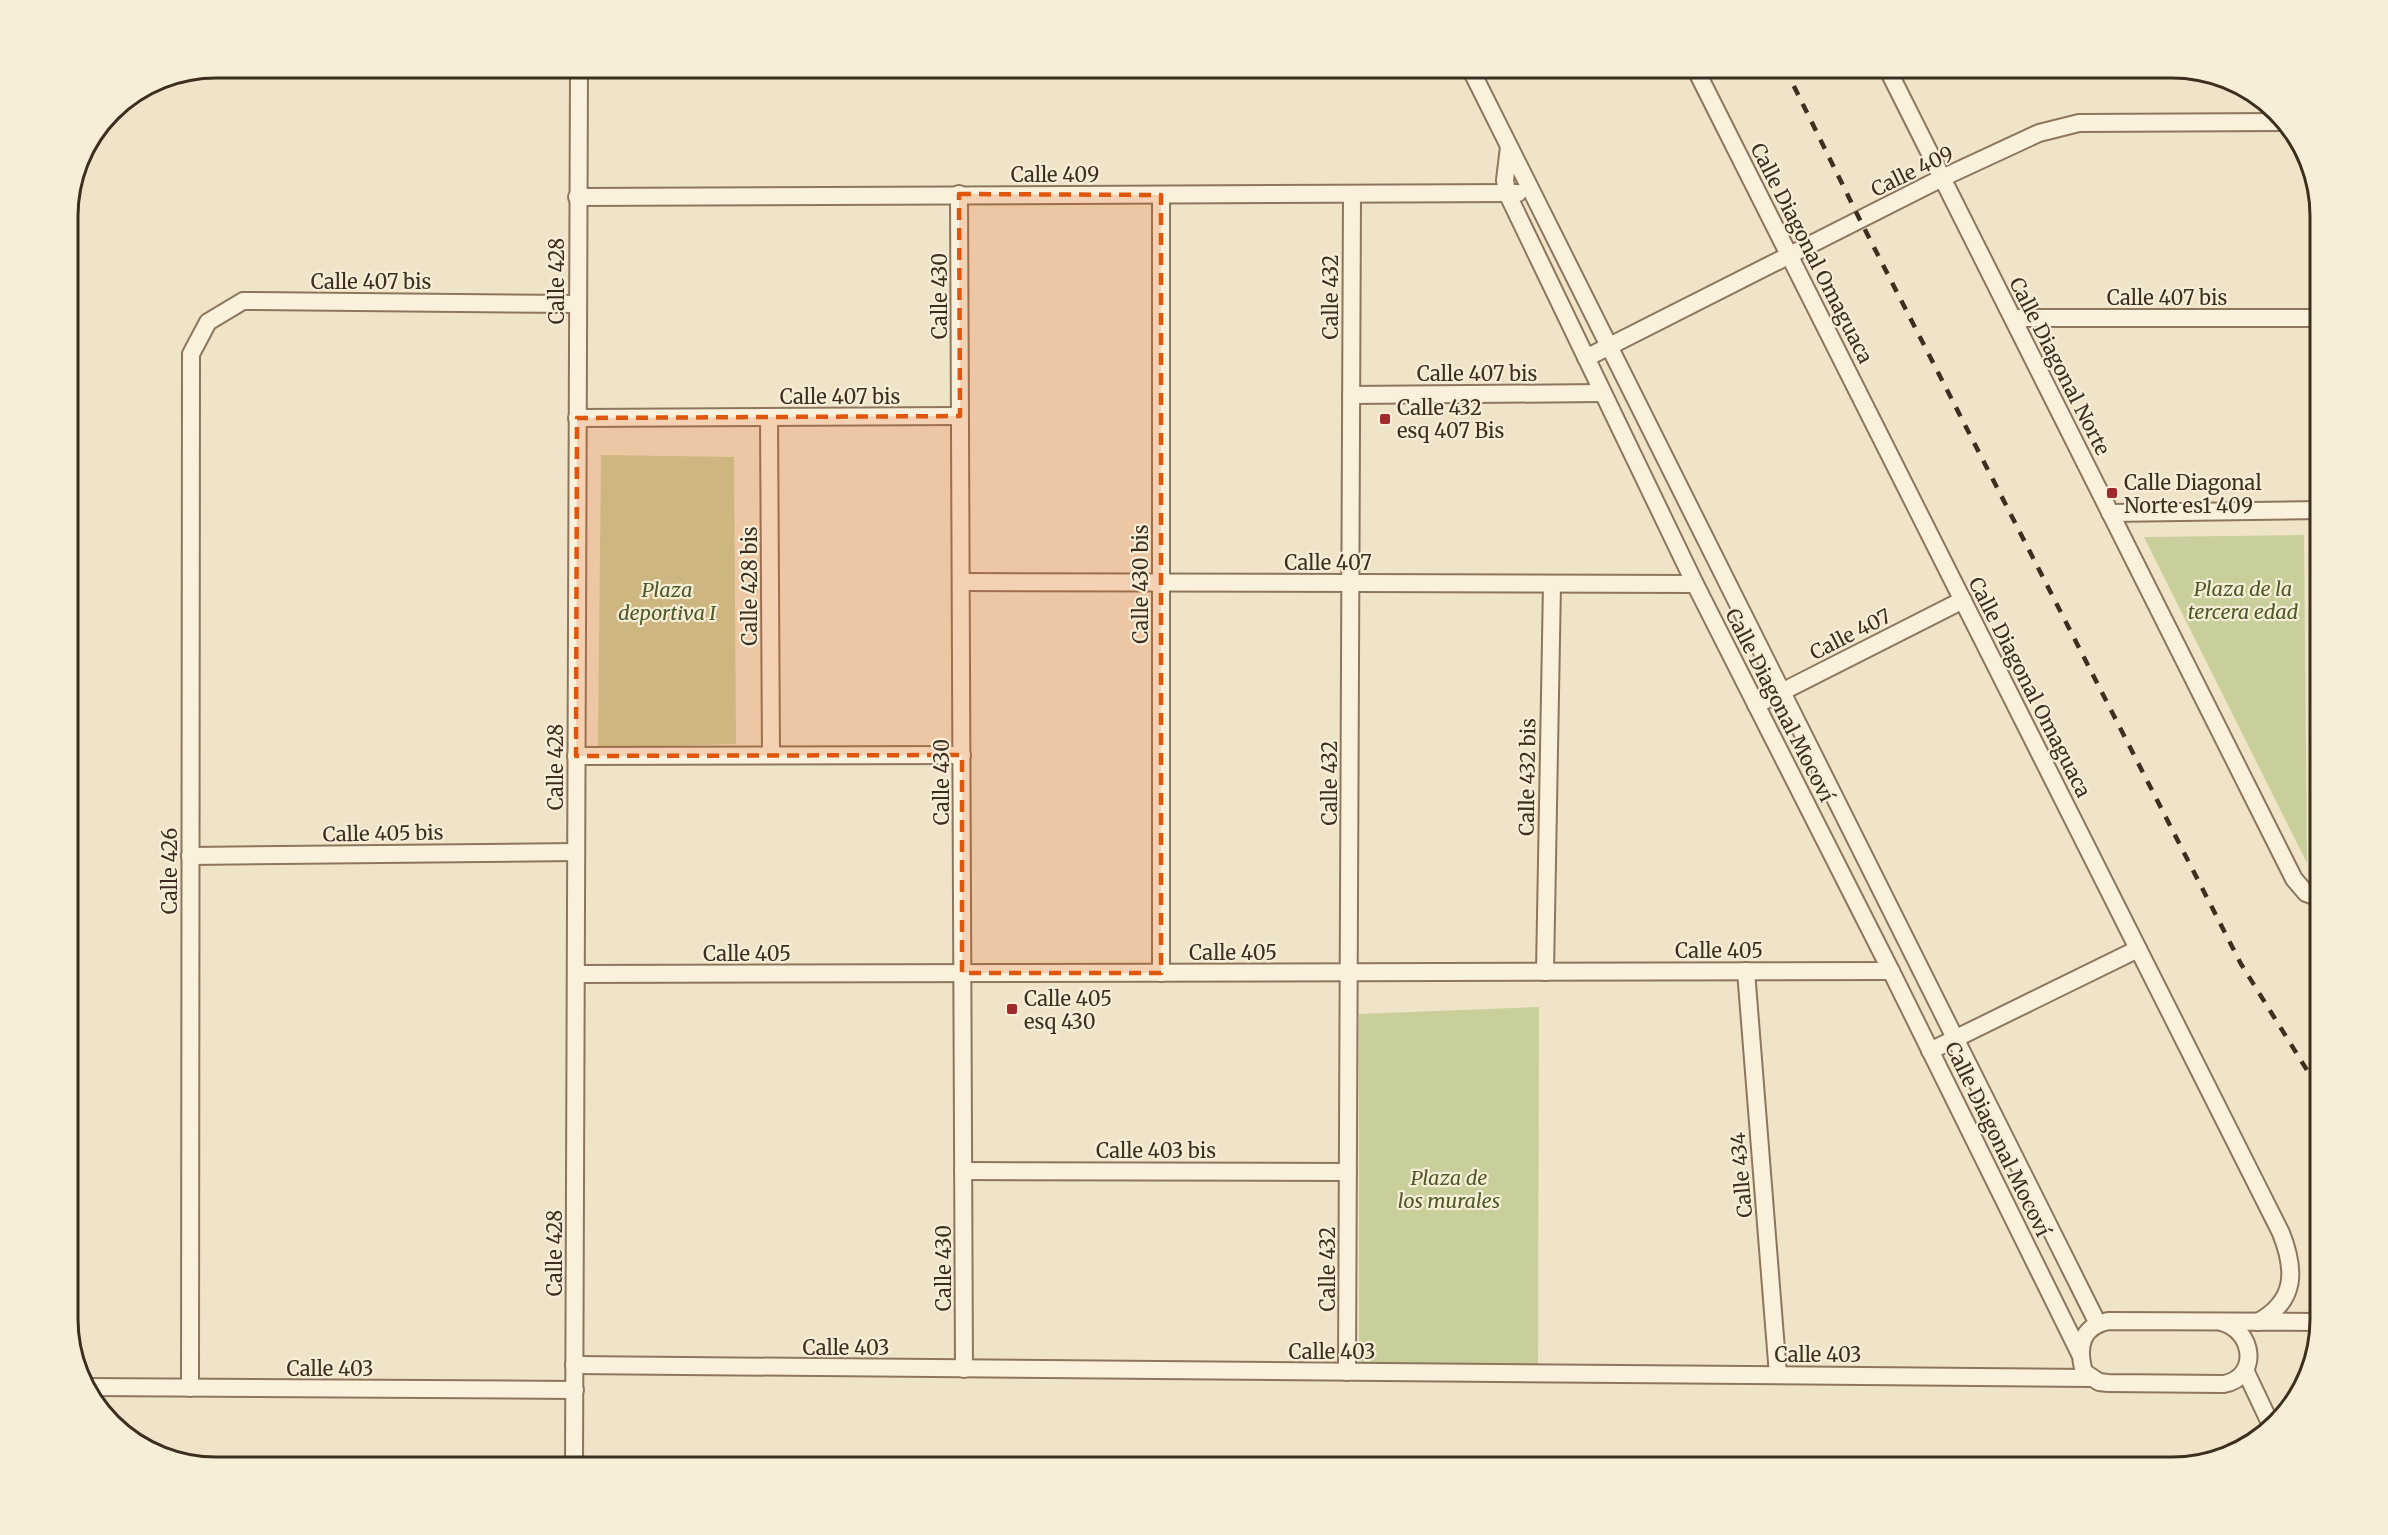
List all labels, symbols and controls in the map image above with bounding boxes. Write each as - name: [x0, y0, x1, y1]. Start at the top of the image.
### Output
- street label: Calle Diagonal Omaguaca: [1746, 139, 1879, 368]
- street label: Calle 409: [1867, 140, 1957, 202]
- street label: Calle 409: [1011, 162, 1099, 187]
- street label: Calle 428: [544, 238, 569, 324]
- street label: Calle 430: [927, 253, 952, 339]
- street label: Calle 432: [1318, 255, 1343, 339]
- street label: Calle 407 bis: [311, 269, 431, 294]
- street label: Calle Diagonal Norte: [2004, 273, 2116, 459]
- street label: Calle 407 bis: [2107, 285, 2227, 310]
- street label: Calle 407 bis: [1417, 361, 1537, 386]
- street label: Calle 407 bis: [780, 384, 900, 409]
- place label: Calle 432 esq 407 Bis: [1397, 395, 1504, 443]
- marker: Calle 432 esq 407 Bis: [1378, 412, 1392, 426]
- place label: Calle Diagonal Norte es1 409: [2124, 470, 2262, 518]
- marker: Calle Diagonal Norte es1 409: [2105, 486, 2119, 500]
- street label: Calle 430 bis: [1128, 524, 1153, 644]
- street label: Calle 428 bis: [737, 526, 762, 646]
- street label: Calle 407: [1284, 550, 1372, 575]
- street label: Calle Diagonal Omaguaca: [1964, 573, 2097, 802]
- park label: Plaza de la tercera edad: [2188, 576, 2299, 624]
- park label: Plaza deportiva I: [618, 577, 717, 625]
- street label: Calle 407: [1805, 603, 1895, 665]
- street label: Calle Diagonal Mocoví: [1720, 604, 1840, 806]
- street label: Calle 432 bis: [1513, 718, 1541, 836]
- street label: Calle 428: [543, 724, 568, 810]
- street label: Calle 430: [929, 739, 954, 825]
- street label: Calle 432: [1317, 741, 1342, 825]
- street label: Calle 405 bis: [322, 819, 444, 847]
- street label: Calle 426: [157, 828, 182, 914]
- street label: Calle 405: [1675, 938, 1763, 963]
- street label: Calle 405: [1189, 940, 1277, 965]
- street label: Calle 405: [703, 941, 791, 966]
- place label: Calle 405 esq 430: [1024, 986, 1112, 1034]
- marker: Calle 405 esq 430: [1005, 1002, 1019, 1016]
- street label: Calle Diagonal Mocoví: [1940, 1037, 2056, 1241]
- street label: Calle 434: [1725, 1131, 1757, 1219]
- street label: Calle 403 bis: [1096, 1138, 1216, 1163]
- park label: Plaza de los murales: [1398, 1165, 1500, 1213]
- street label: Calle 428: [542, 1210, 567, 1296]
- street label: Calle 430: [931, 1225, 956, 1311]
- street label: Calle 432: [1315, 1227, 1340, 1311]
- street label: Calle 403: [802, 1335, 890, 1360]
- street label: Calle 403: [1288, 1339, 1376, 1364]
- street label: Calle 403: [1774, 1342, 1862, 1367]
- street label: Calle 403: [286, 1356, 374, 1381]

